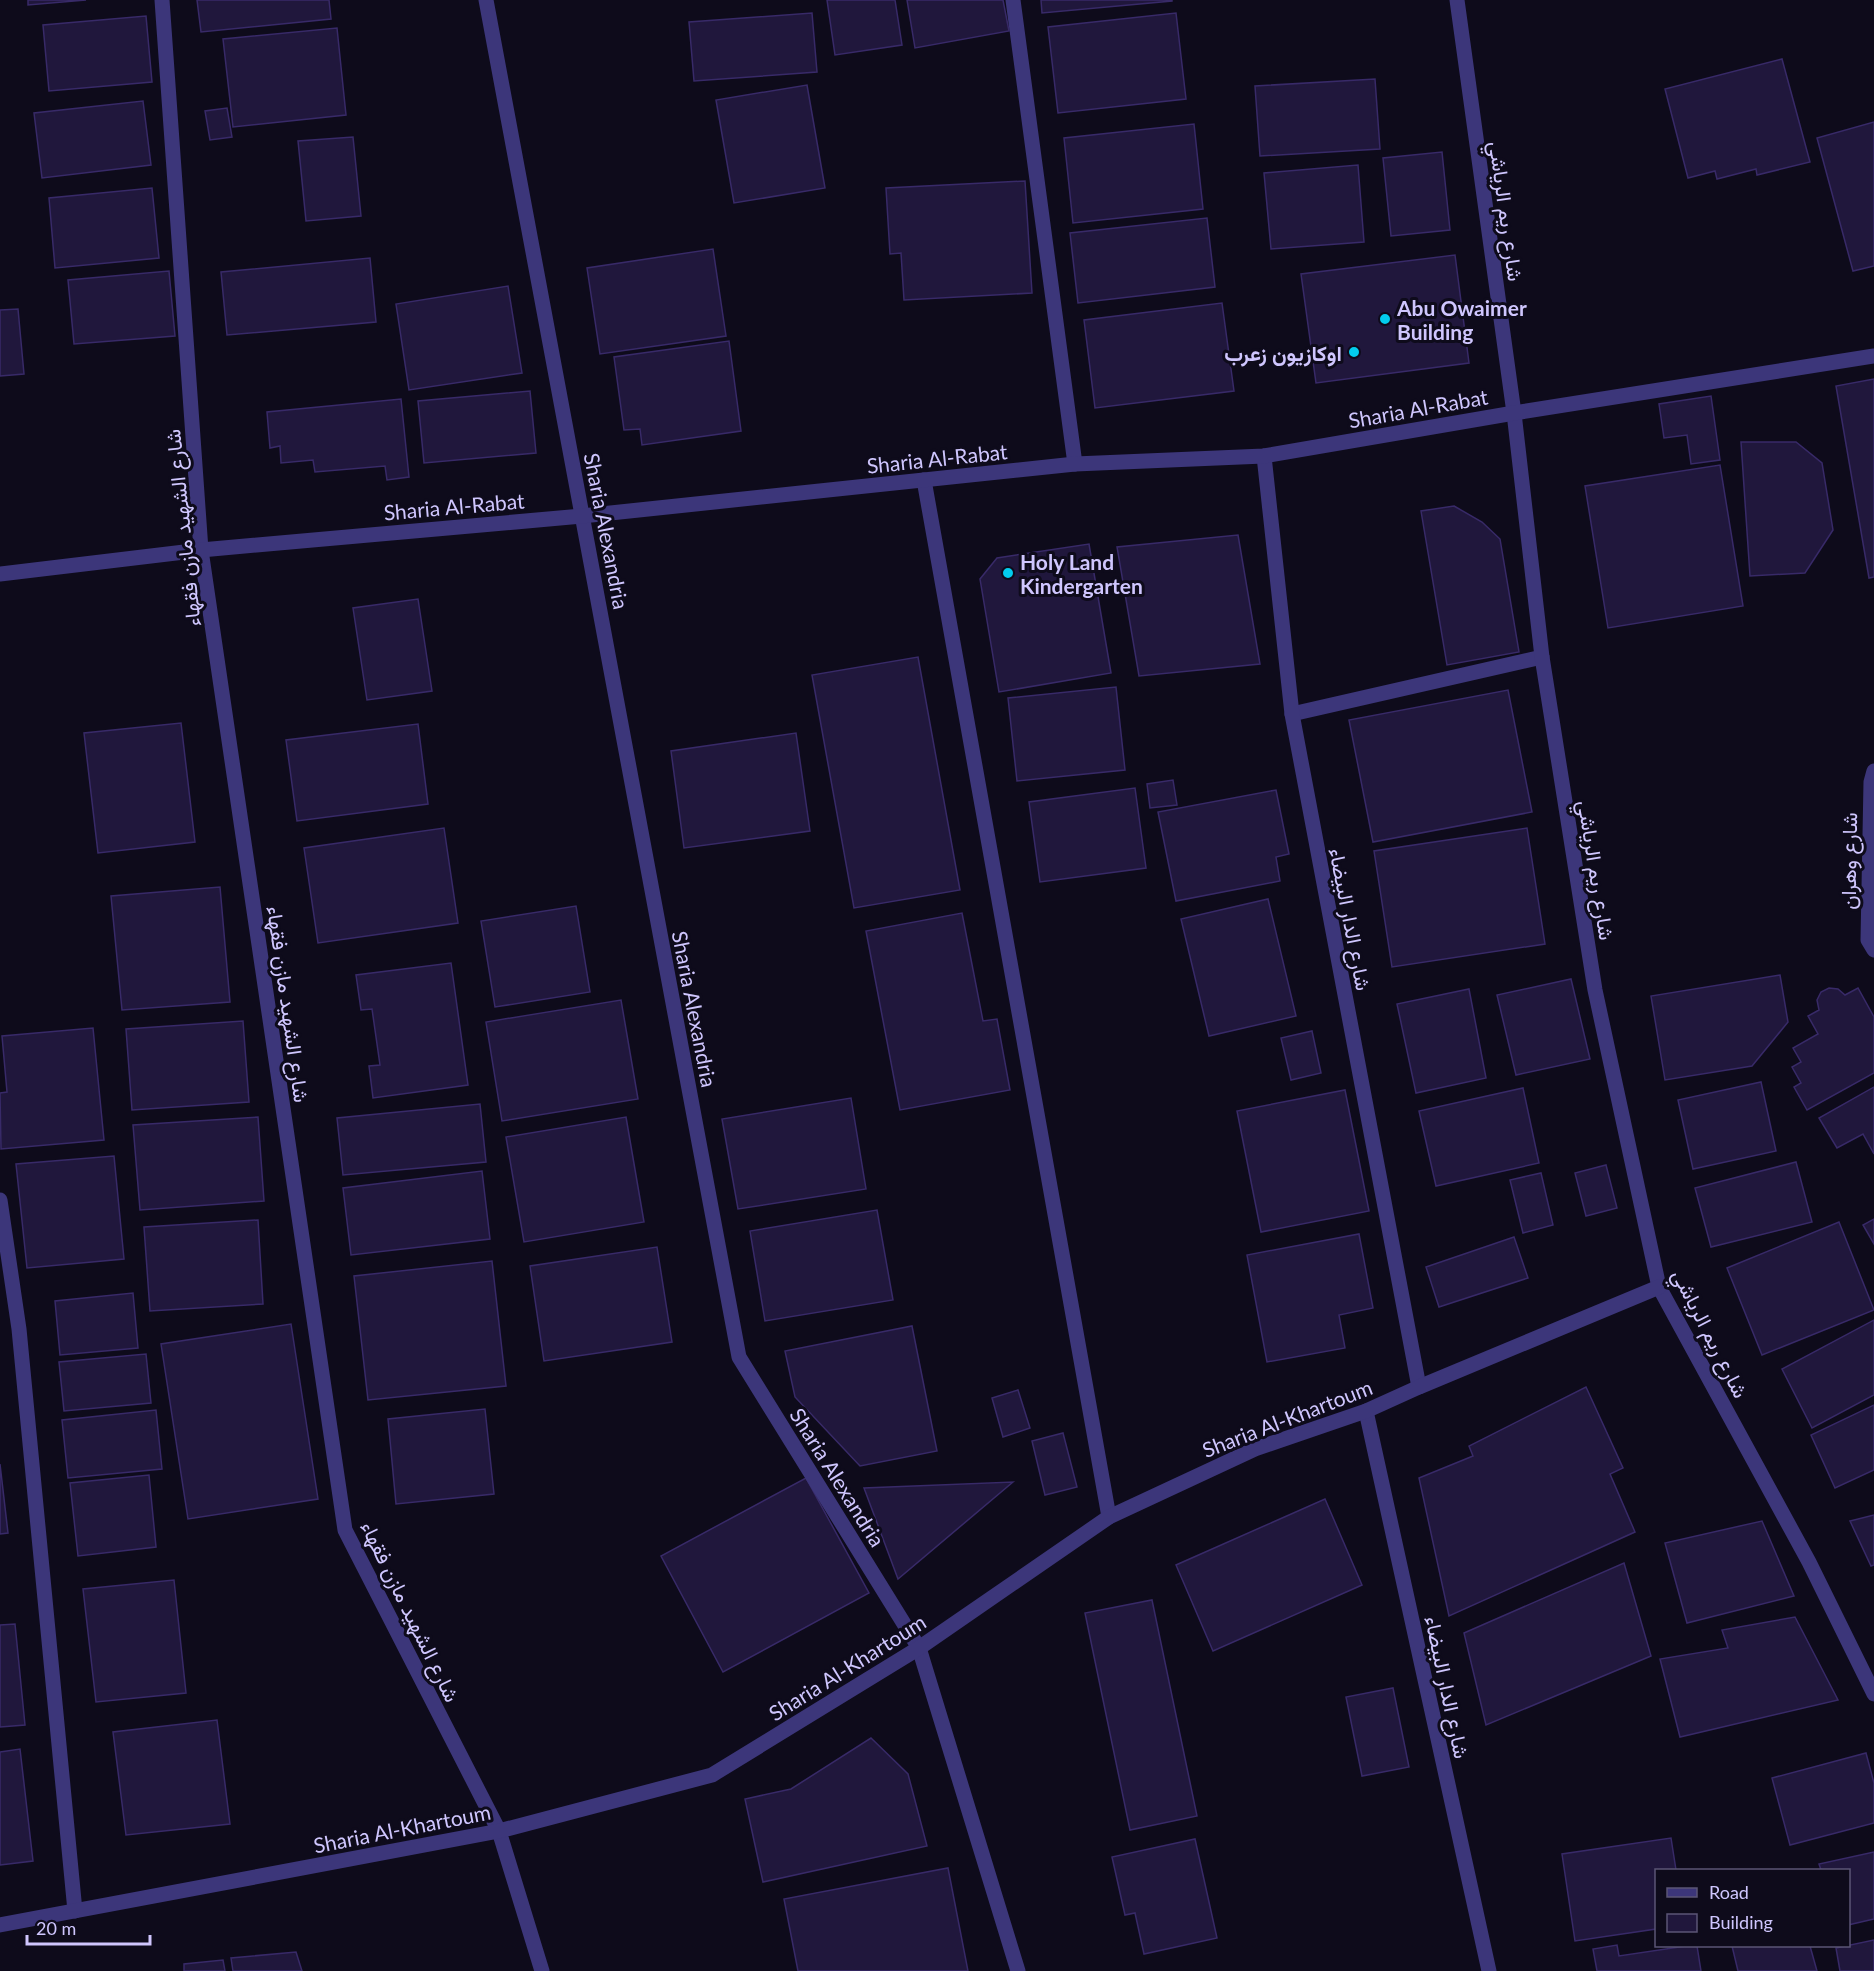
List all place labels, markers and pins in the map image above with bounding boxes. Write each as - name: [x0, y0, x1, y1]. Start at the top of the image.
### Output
- place label: Abu Owaimer Building: [1396, 295, 1527, 344]
- marker: Abu Owaimer Building: [1378, 312, 1392, 326]
- place label: اوكازيون زعرب: [1224, 340, 1342, 367]
- marker: اوكازيون زعرب: [1347, 345, 1361, 359]
- place label: Holy Land Kindergarten: [1020, 549, 1143, 598]
- marker: Holy Land Kindergarten: [1001, 566, 1015, 580]

